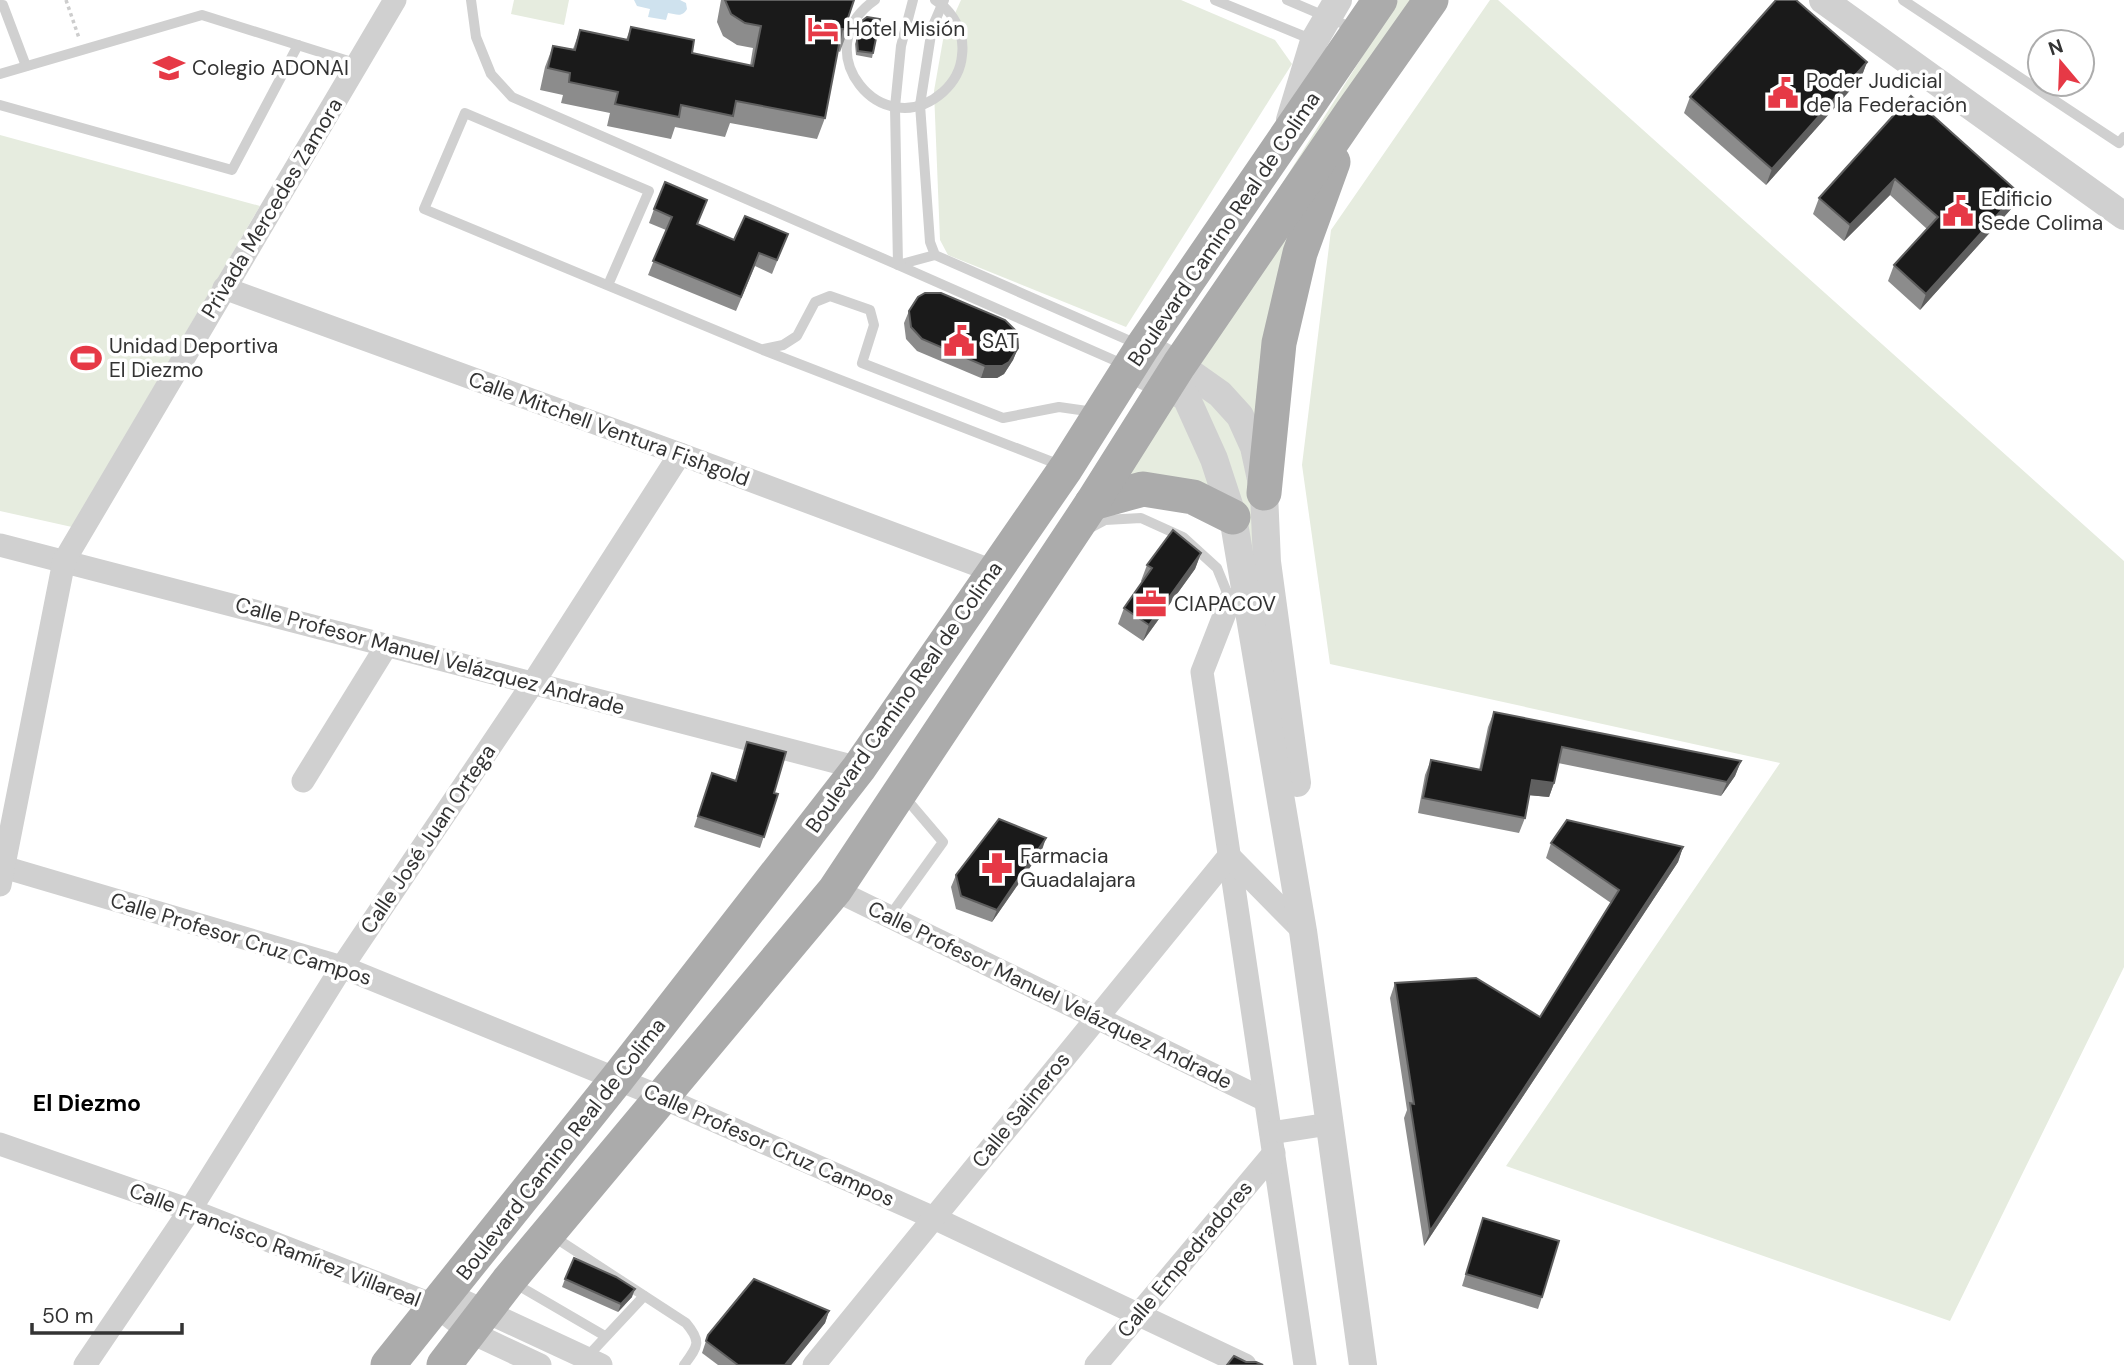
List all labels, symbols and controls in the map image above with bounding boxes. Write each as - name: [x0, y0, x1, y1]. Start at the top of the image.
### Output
- hotel icon: Hotel Misión: [806, 12, 840, 46]
- place label: Hotel Misión: [846, 15, 965, 43]
- north arrow: [2026, 28, 2096, 98]
- text: N: [2045, 33, 2066, 61]
- school or university icon: Colegio ADONAI: [152, 51, 186, 85]
- place label: Colegio ADONAI: [192, 54, 349, 82]
- place label: Poder Judicial de la Federación: [1806, 67, 1967, 119]
- public building icon: Poder Judicial de la Federación: [1766, 76, 1800, 110]
- street label: Boulevard Camino Real de Colima: [1121, 86, 1327, 372]
- street label: Privada Mercedes Zamora: [195, 93, 349, 323]
- place label: Edificio Sede Colima: [1981, 185, 2103, 237]
- public building icon: Edificio Sede Colima: [1941, 194, 1975, 228]
- public building icon: SAT: [942, 324, 976, 358]
- place label: SAT: [982, 327, 1018, 355]
- place label: Unidad Deportiva El Diezmo: [109, 332, 278, 384]
- sports icon: Unidad Deportiva El Diezmo: [69, 341, 103, 375]
- street label: Calle Mitchell Ventura Fishgold: [465, 365, 753, 493]
- street label: Boulevard Camino Real de Colima: [799, 556, 1009, 838]
- office icon: CIAPACOV: [1134, 587, 1168, 621]
- street label: Calle Profesor Manuel Velázquez Andrade: [232, 590, 628, 722]
- place label: CIAPACOV: [1174, 590, 1276, 618]
- street label: Calle José Juan Ortega: [354, 739, 502, 939]
- place label: Farmacia Guadalajara: [1020, 842, 1136, 894]
- pharmacy icon: Farmacia Guadalajara: [980, 851, 1014, 885]
- street label: Calle Profesor Cruz Campos: [107, 886, 375, 992]
- street label: Calle Profesor Manuel Velázquez Andrade: [863, 894, 1237, 1096]
- street label: Boulevard Camino Real de Colima: [450, 1012, 672, 1286]
- street label: Calle Salineros: [966, 1046, 1076, 1174]
- street label: Calle Profesor Cruz Campos: [639, 1077, 899, 1213]
- district label: El Diezmo: [33, 1088, 141, 1118]
- street label: Calle Empedradores: [1111, 1175, 1259, 1343]
- street label: Calle Francisco Ramírez Villareal: [125, 1176, 425, 1314]
- scale bar: [32, 1292, 182, 1336]
- text: 50 m: [42, 1302, 93, 1330]

